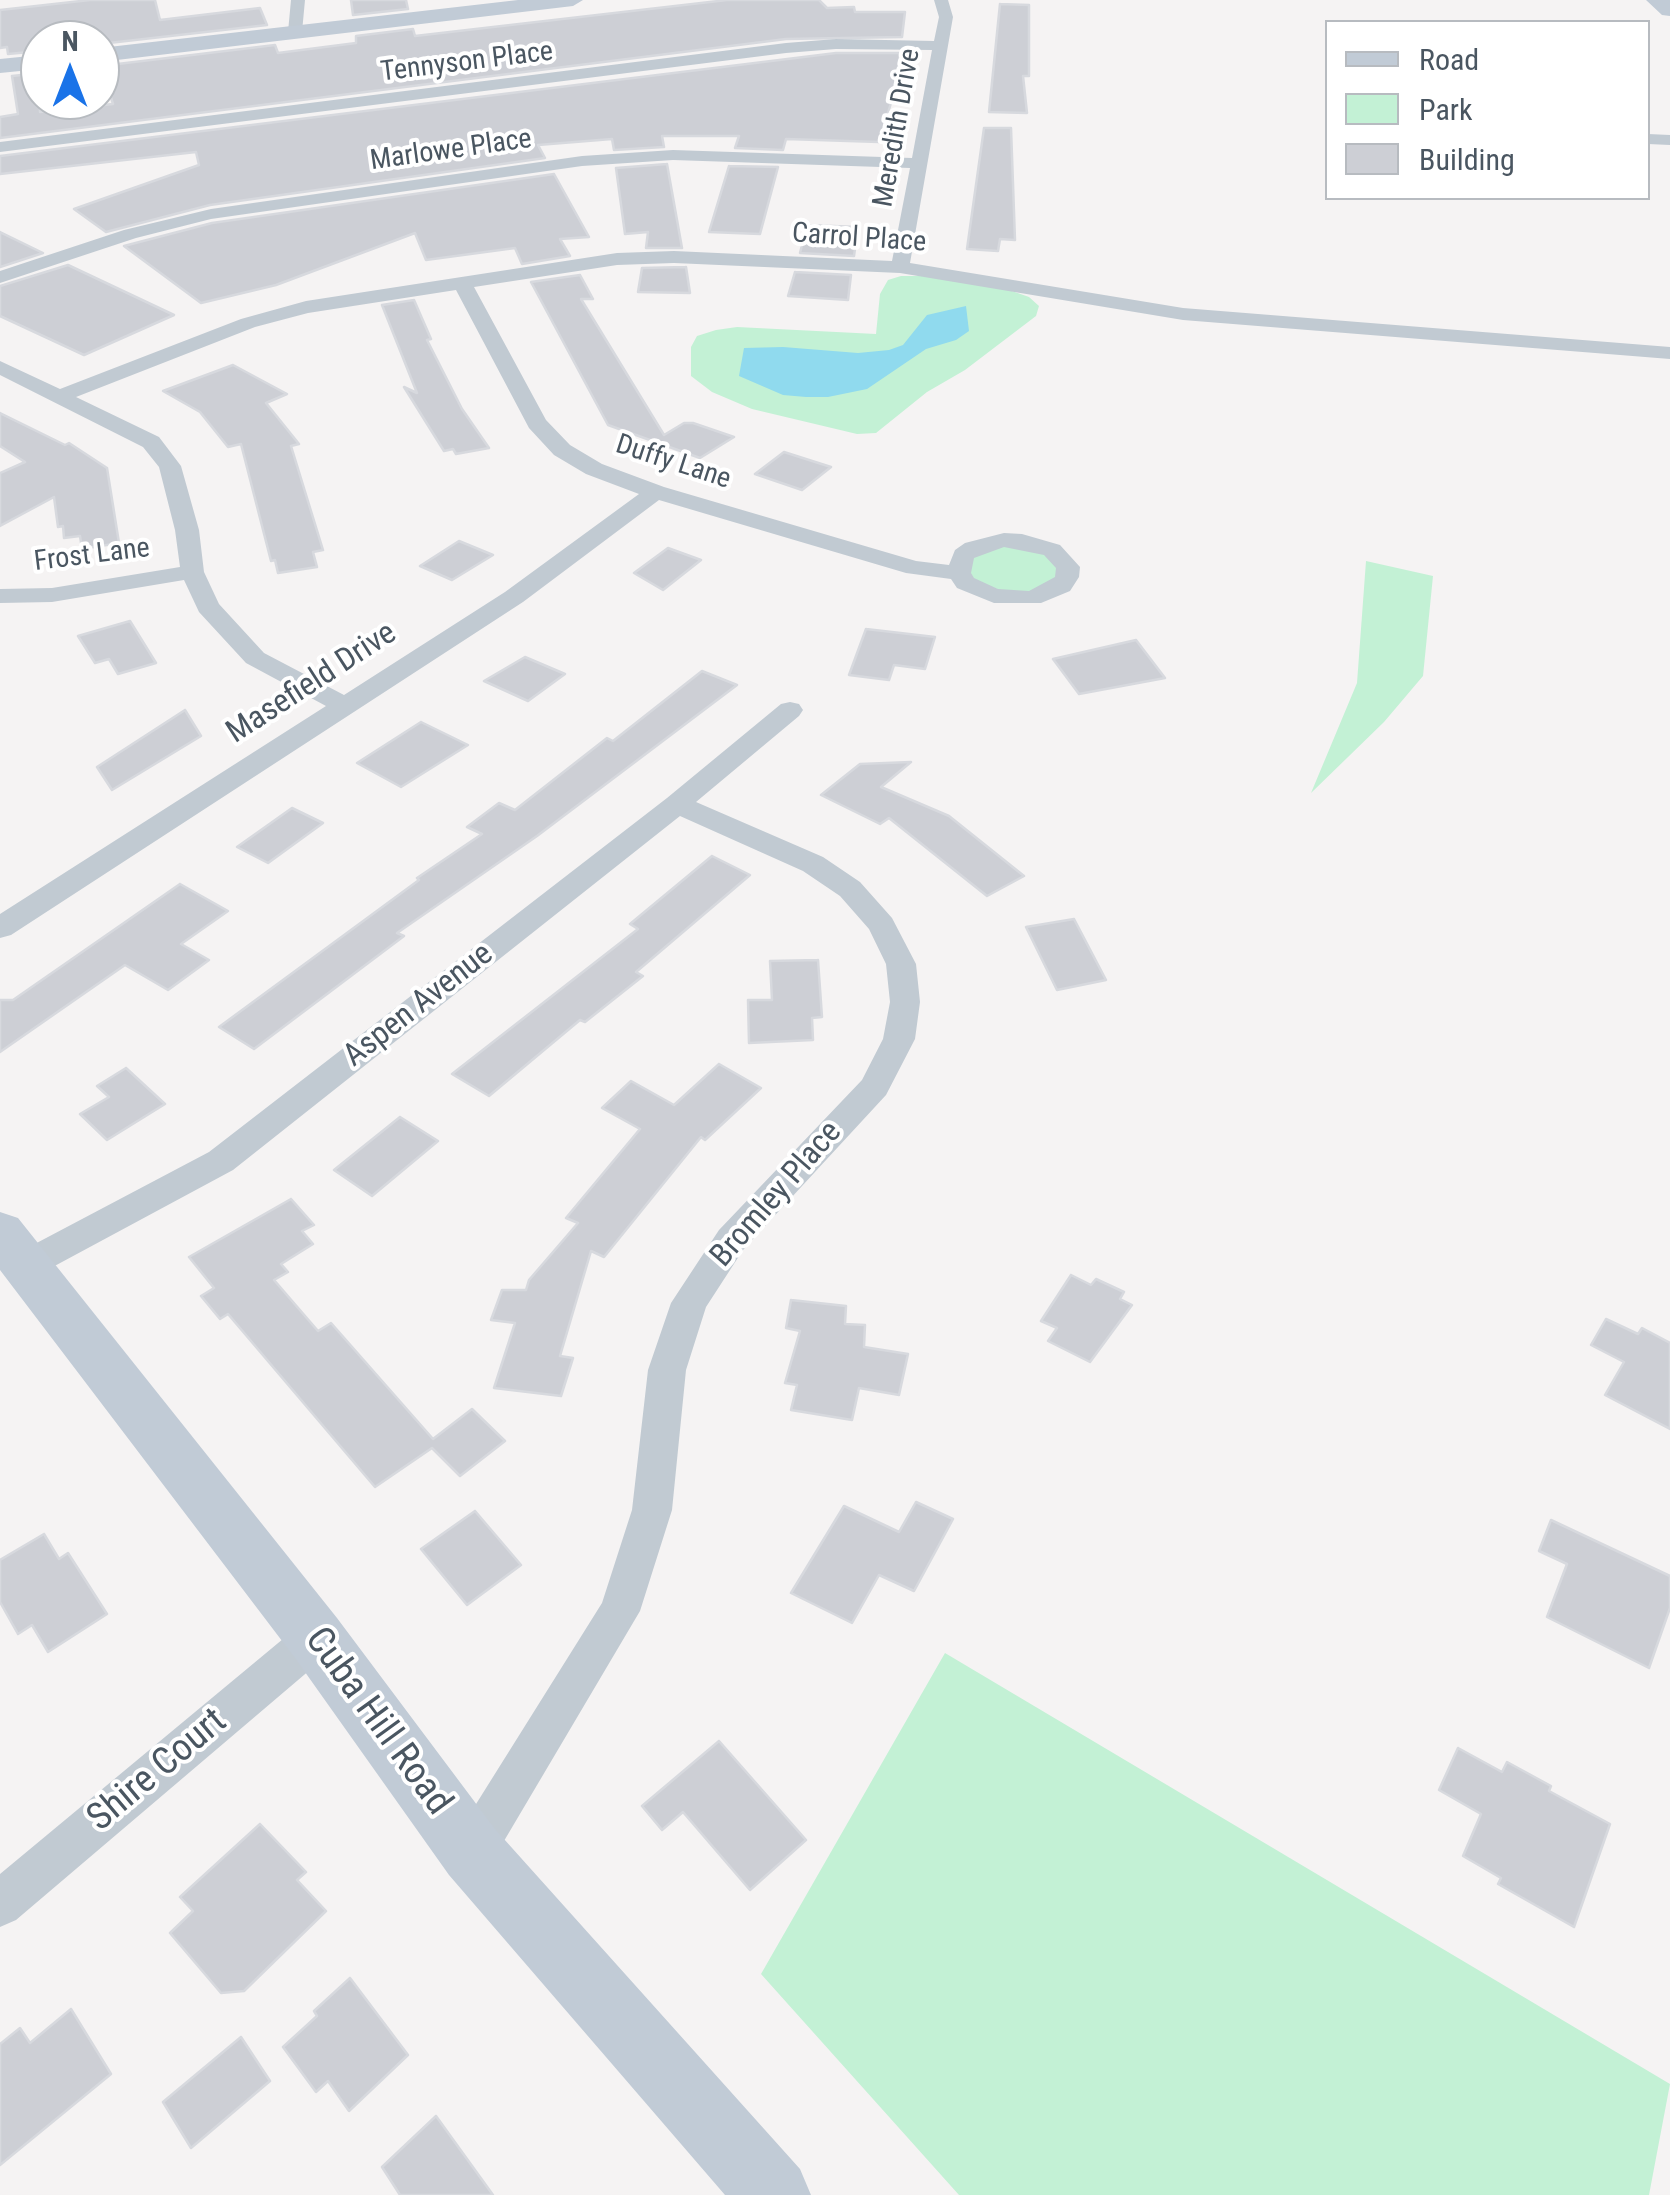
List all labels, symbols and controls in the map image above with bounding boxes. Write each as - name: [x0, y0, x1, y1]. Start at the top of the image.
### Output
- north arrow: [20, 20, 120, 120]
- legend: [1325, 20, 1650, 200]
- text: N: [61, 25, 79, 58]
- street label: Tennyson Place: [379, 36, 555, 90]
- text: Road: [1419, 42, 1479, 77]
- street label: Meredith Drive: [868, 46, 928, 210]
- text: Park: [1419, 92, 1473, 127]
- street label: Marlowe Place: [368, 123, 534, 179]
- text: Building: [1419, 142, 1515, 177]
- street label: Carrol Place: [791, 218, 927, 260]
- street label: Duffy Lane: [611, 429, 735, 497]
- street label: Frost Lane: [32, 532, 152, 580]
- street label: Masefield Drive: [220, 615, 404, 753]
- street label: Aspen Avenue: [337, 936, 501, 1076]
- street label: Bromley Place: [703, 1114, 851, 1276]
- street label: Cuba Hill Road: [294, 1619, 460, 1825]
- street label: Shire Court: [79, 1700, 237, 1842]

